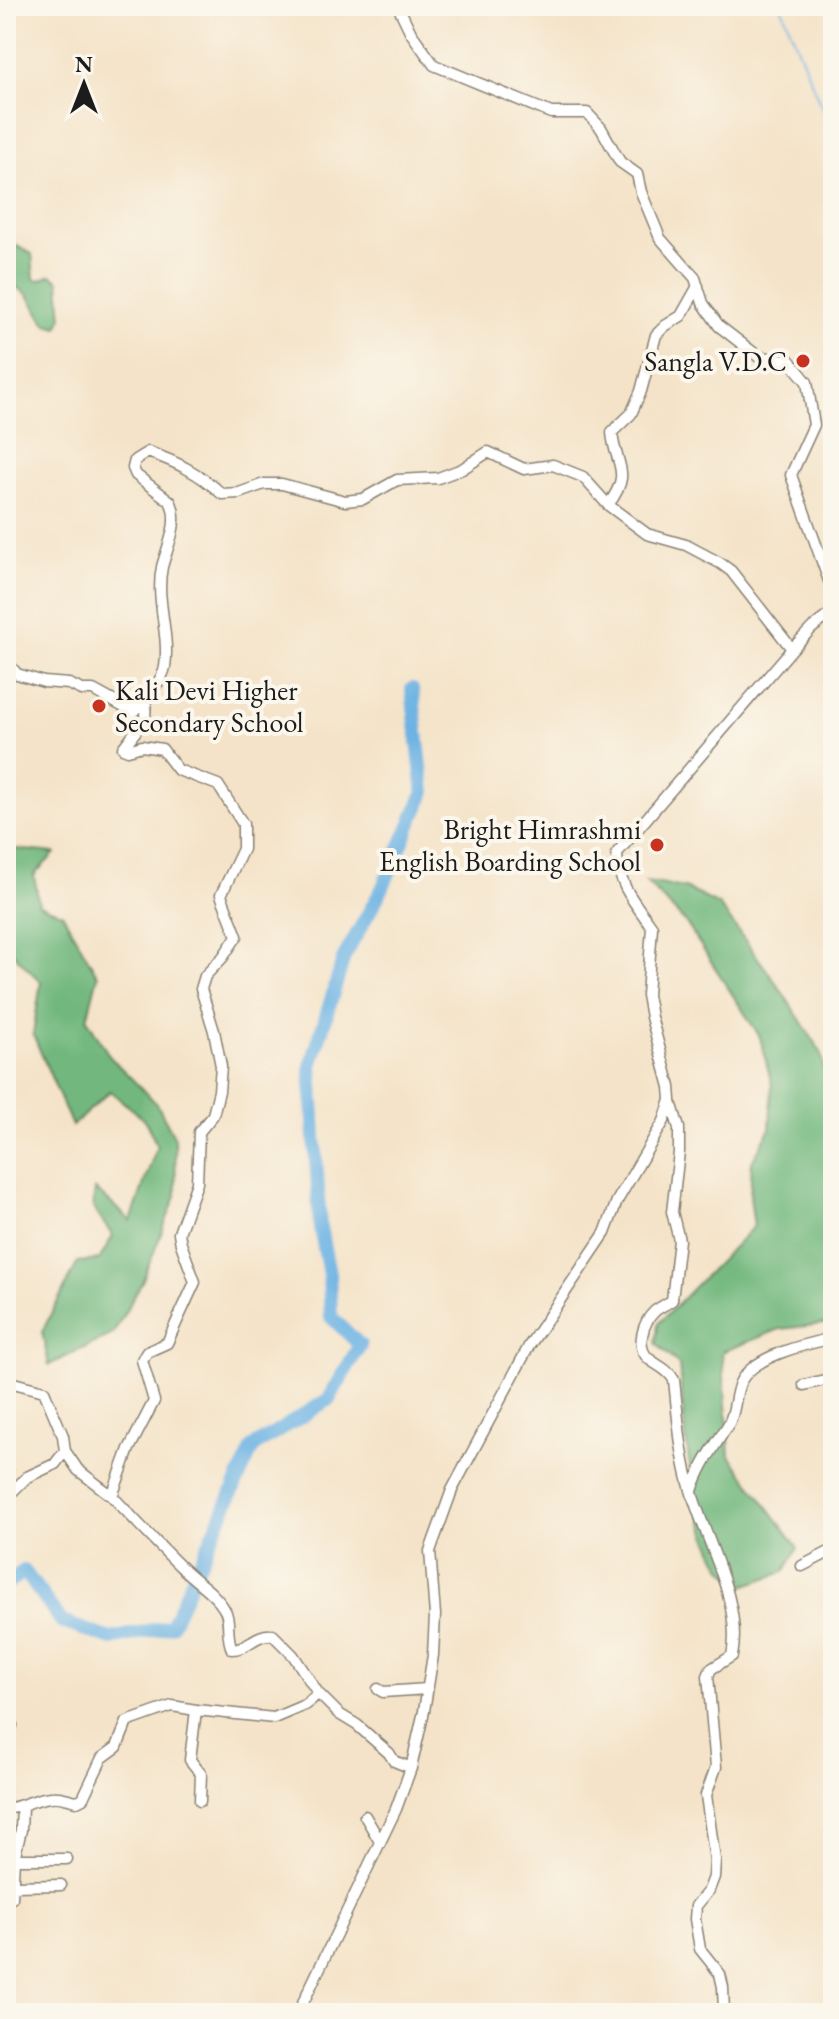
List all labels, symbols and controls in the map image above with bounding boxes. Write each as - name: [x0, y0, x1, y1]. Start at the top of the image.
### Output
- north arrow: [44, 44, 124, 124]
- text: N: [75, 50, 93, 79]
- place label: Sangla V.D.C: [644, 343, 787, 379]
- marker: Sangla V.D.C: [794, 352, 812, 370]
- place label: Kali Devi Higher Secondary School: [115, 672, 304, 740]
- marker: Kali Devi Higher Secondary School: [90, 697, 108, 715]
- place label: Bright Himrashmi English Boarding School: [379, 811, 641, 879]
- marker: Bright Himrashmi English Boarding School: [648, 836, 666, 854]

